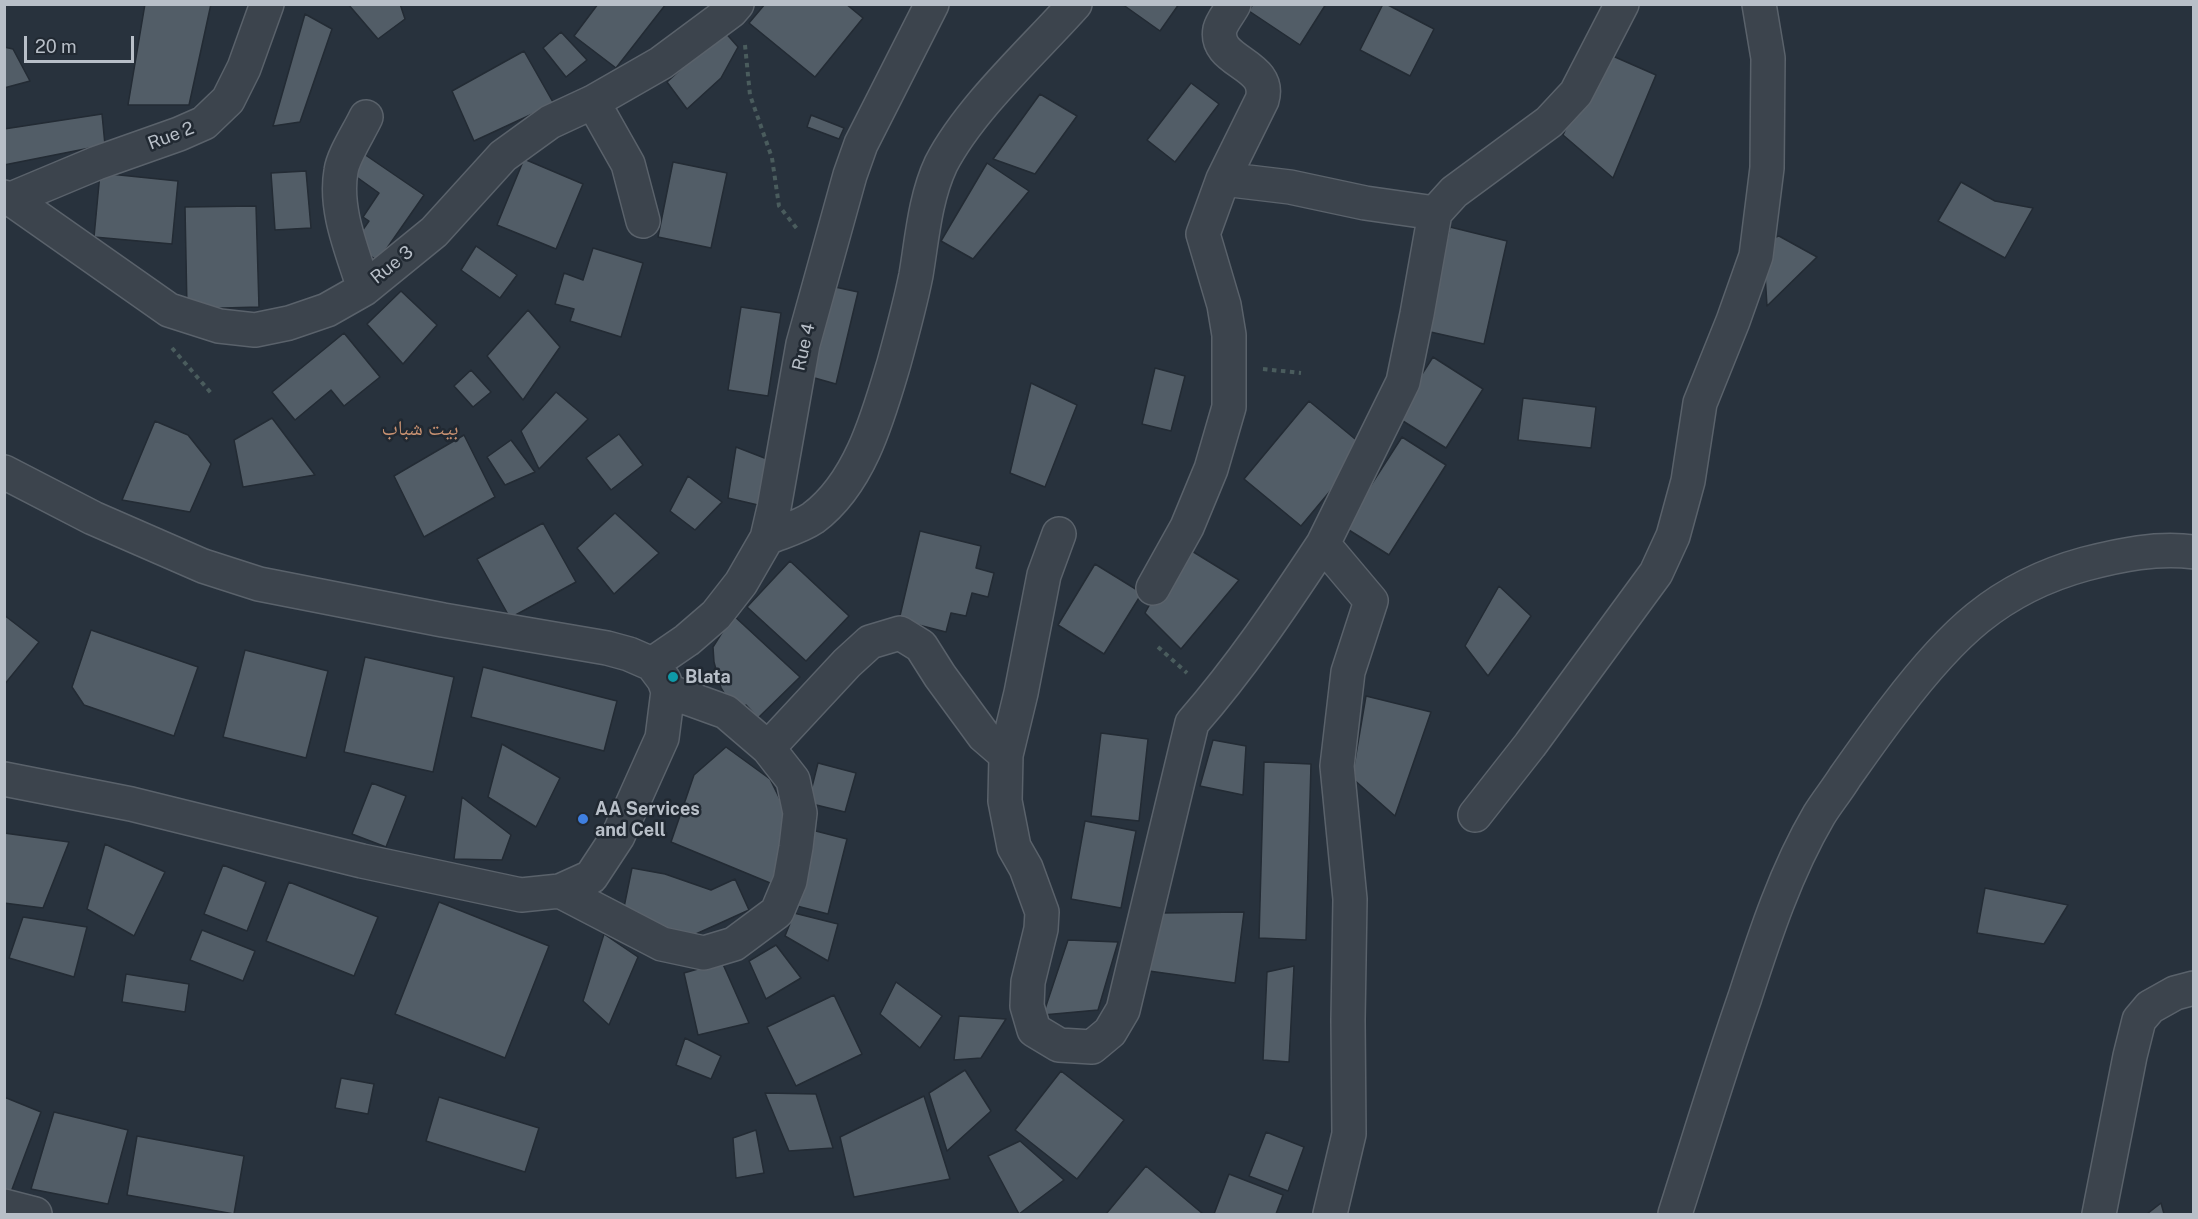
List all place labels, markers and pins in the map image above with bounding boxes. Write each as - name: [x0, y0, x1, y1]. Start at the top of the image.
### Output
- place label: Blata: [685, 666, 731, 688]
- marker: Blata: [666, 670, 680, 684]
- place label: AA Services and Cell: [595, 798, 700, 840]
- marker: AA Services and Cell: [576, 812, 590, 826]

